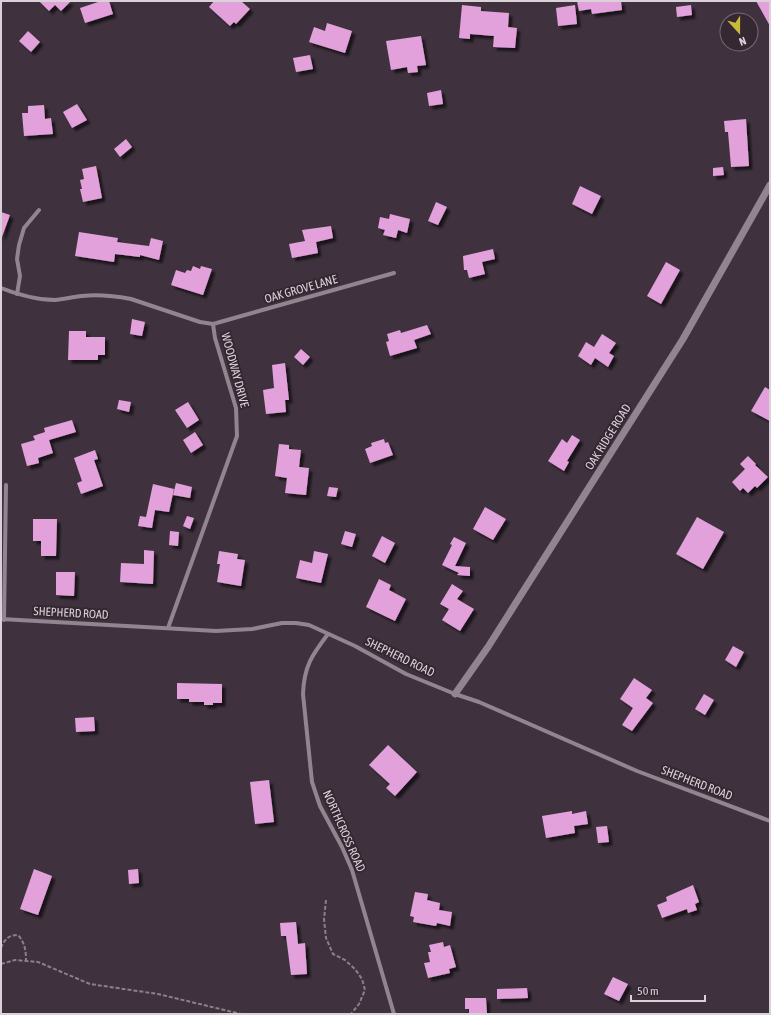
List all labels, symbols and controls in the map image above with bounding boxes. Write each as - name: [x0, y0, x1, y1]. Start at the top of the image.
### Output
- north arrow: [719, 12, 759, 52]
- text: N: [737, 35, 748, 48]
- street label: OAK GROVE LANE: [263, 272, 339, 306]
- street label: WOODWAY DRIVE: [218, 331, 252, 409]
- street label: OAK RIDGE ROAD: [582, 401, 634, 472]
- street label: SHEPHERD ROAD: [33, 604, 109, 622]
- street label: SHEPHERD ROAD: [363, 634, 437, 680]
- street label: SHEPHERD ROAD: [660, 763, 735, 803]
- street label: NORTHCROSS ROAD: [320, 788, 368, 874]
- scale bar: [631, 977, 705, 1003]
- text: 50 m: [637, 984, 659, 998]

